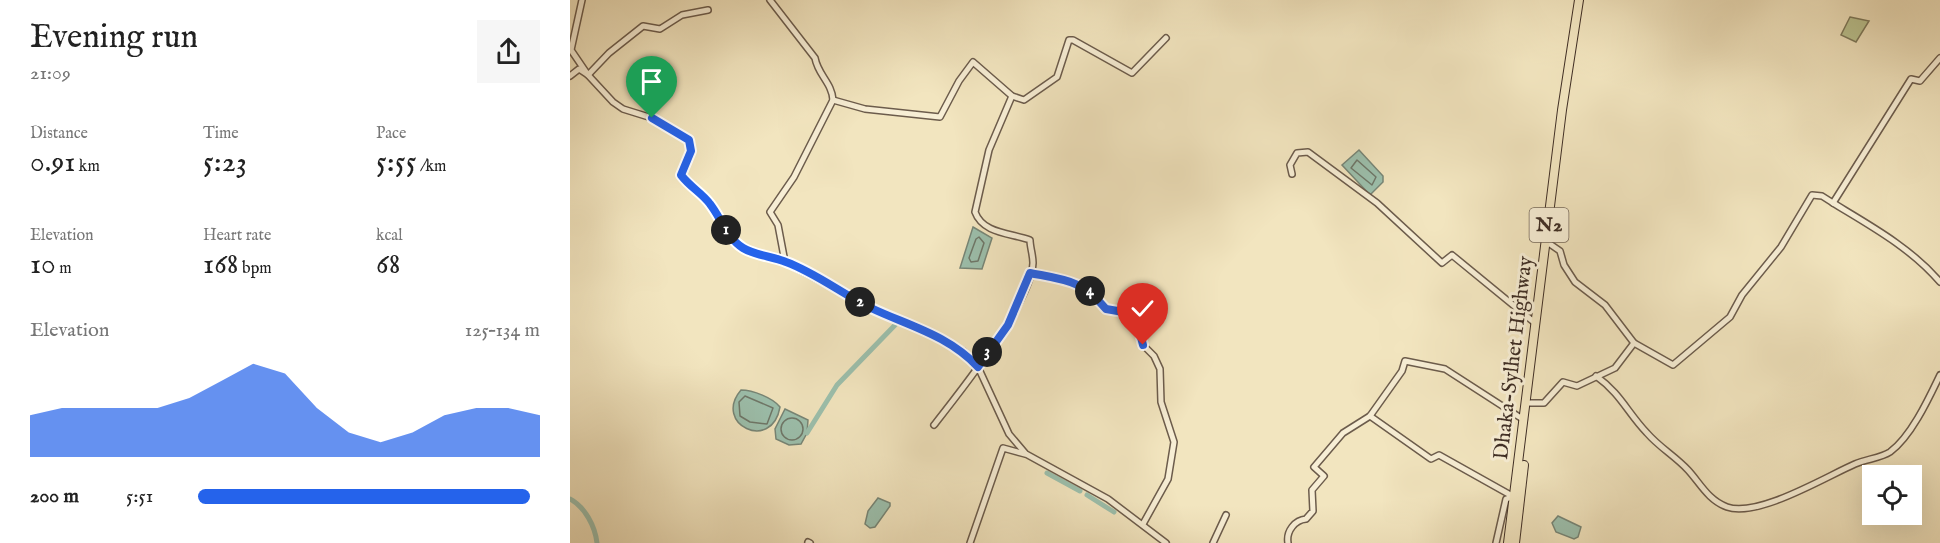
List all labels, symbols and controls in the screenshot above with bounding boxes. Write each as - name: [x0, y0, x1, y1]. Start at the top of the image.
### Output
- text: Evening run: [30, 17, 198, 59]
- button: share: [477, 20, 540, 83]
- pin: [626, 56, 677, 118]
- text: 21:09: [30, 61, 71, 86]
- icon: arrive: [635, 65, 668, 98]
- text: Distance: [30, 124, 88, 144]
- text: Time: [203, 124, 239, 144]
- text: Pace: [376, 124, 406, 144]
- text: 0.91: [30, 144, 75, 182]
- text: 5:23: [203, 144, 247, 182]
- text: 5:55: [376, 144, 417, 182]
- text: km: [75, 157, 100, 177]
- text: /km: [417, 157, 446, 177]
- road number: N2: [1530, 208, 1568, 242]
- pin: 1: [711, 215, 741, 245]
- text: 1: [723, 220, 729, 240]
- text: Elevation: [30, 226, 93, 246]
- text: Heart rate: [203, 226, 271, 246]
- text: kcal: [376, 226, 403, 246]
- text: 10: [30, 246, 56, 284]
- text: 168: [203, 246, 239, 284]
- text: 68: [376, 246, 400, 284]
- street label: Dhaka-Sylhet Highway: [1488, 254, 1540, 461]
- text: m: [56, 259, 72, 279]
- text: bpm: [239, 259, 272, 279]
- pin: 4: [1075, 276, 1105, 306]
- text: 4: [1086, 281, 1094, 301]
- pin: [1117, 283, 1168, 345]
- pin: 2: [845, 287, 875, 317]
- text: 2: [856, 292, 864, 312]
- icon: check: [1126, 292, 1159, 325]
- text: Elevation: [30, 318, 109, 343]
- text: 125–134 m: [465, 318, 540, 343]
- pin: 3: [972, 337, 1002, 367]
- text: 3: [984, 342, 990, 362]
- map controls: [1862, 465, 1922, 525]
- button: locate: [1862, 465, 1922, 525]
- text: 200 m: [30, 484, 79, 509]
- text: 5:51: [126, 484, 153, 509]

